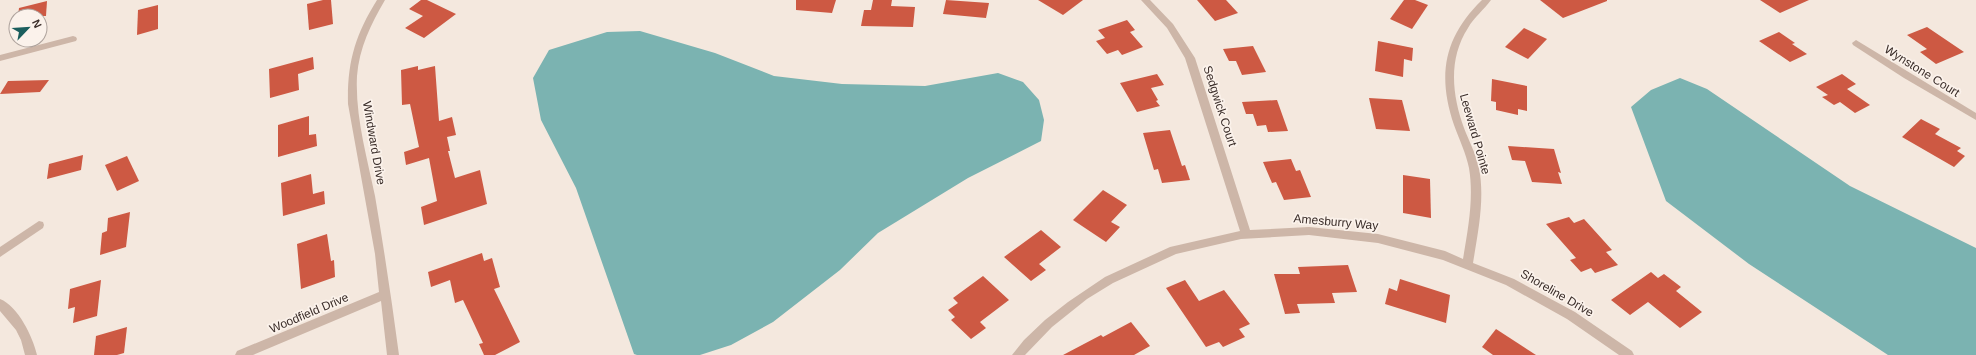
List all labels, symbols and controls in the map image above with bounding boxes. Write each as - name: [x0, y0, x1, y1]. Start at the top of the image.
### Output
- north arrow: [8, 8, 48, 48]
- text: N: [30, 18, 44, 30]
- street label: Wynstone Court: [1882, 42, 1963, 100]
- street label: Sedgwick Court: [1200, 64, 1240, 149]
- street label: Leeward Pointe: [1457, 92, 1493, 176]
- street label: Windward Drive: [360, 100, 388, 186]
- street label: Amesburry Way: [1293, 211, 1379, 233]
- street label: Shoreline Drive: [1518, 266, 1596, 320]
- street label: Woodfield Drive: [267, 290, 351, 336]

